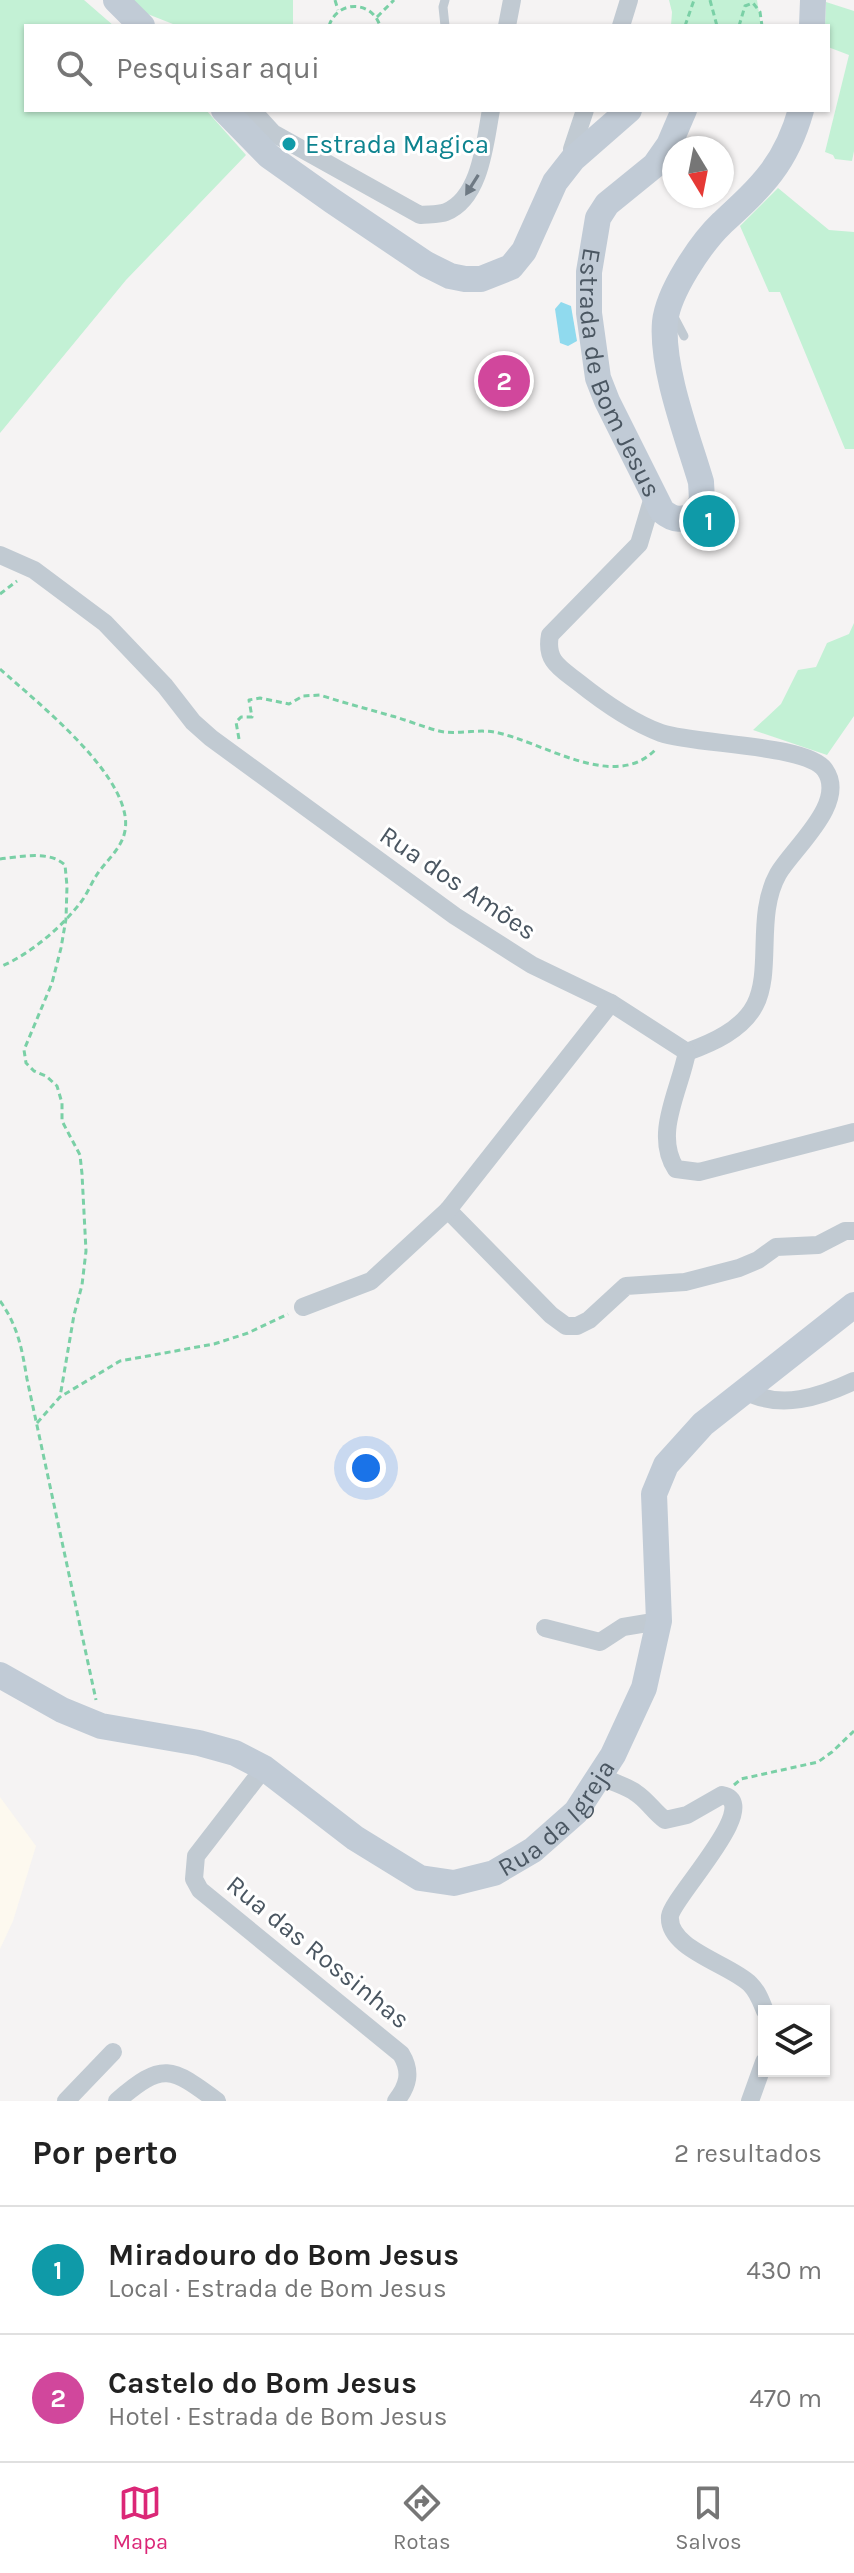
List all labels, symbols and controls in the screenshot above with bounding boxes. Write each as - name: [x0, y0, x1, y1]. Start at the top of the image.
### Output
- search box: [24, 24, 830, 112]
- icon: search: [52, 46, 96, 90]
- text: Pesquisar aqui: [116, 50, 320, 86]
- place label: Estrada Magica: [305, 129, 489, 160]
- marker: Estrada Magica: [280, 135, 298, 153]
- north arrow: [662, 136, 734, 208]
- one-way arrow: [465, 174, 479, 196]
- street label: Estrada de Bom Jesus: [573, 246, 668, 502]
- pin: 2: [478, 351, 530, 411]
- pin: 1: [683, 491, 735, 551]
- street label: Rua dos Amões: [374, 819, 542, 947]
- your location: [346, 1448, 386, 1488]
- street label: Rua da Igreja: [492, 1754, 621, 1883]
- street label: Rua das Rossinhas: [220, 1869, 416, 2035]
- map controls: [758, 2005, 830, 2077]
- button: layers: [758, 2005, 830, 2077]
- text: Por perto: [32, 2133, 178, 2173]
- text: 2 resultados: [674, 2138, 822, 2169]
- text: Miradouro do Bom Jesus: [108, 2237, 459, 2273]
- text: 1: [53, 2255, 63, 2286]
- text: 430 m: [746, 2255, 822, 2286]
- text: Local · Estrada de Bom Jesus: [108, 2273, 447, 2304]
- text: Castelo do Bom Jesus: [108, 2365, 417, 2401]
- text: 2: [50, 2383, 66, 2414]
- text: 470 m: [749, 2383, 822, 2414]
- text: Hotel · Estrada de Bom Jesus: [108, 2401, 447, 2432]
- tab: Mapa: [112, 2481, 168, 2555]
- tab: Rotas: [393, 2481, 450, 2555]
- tab: Salvos: [675, 2481, 742, 2555]

